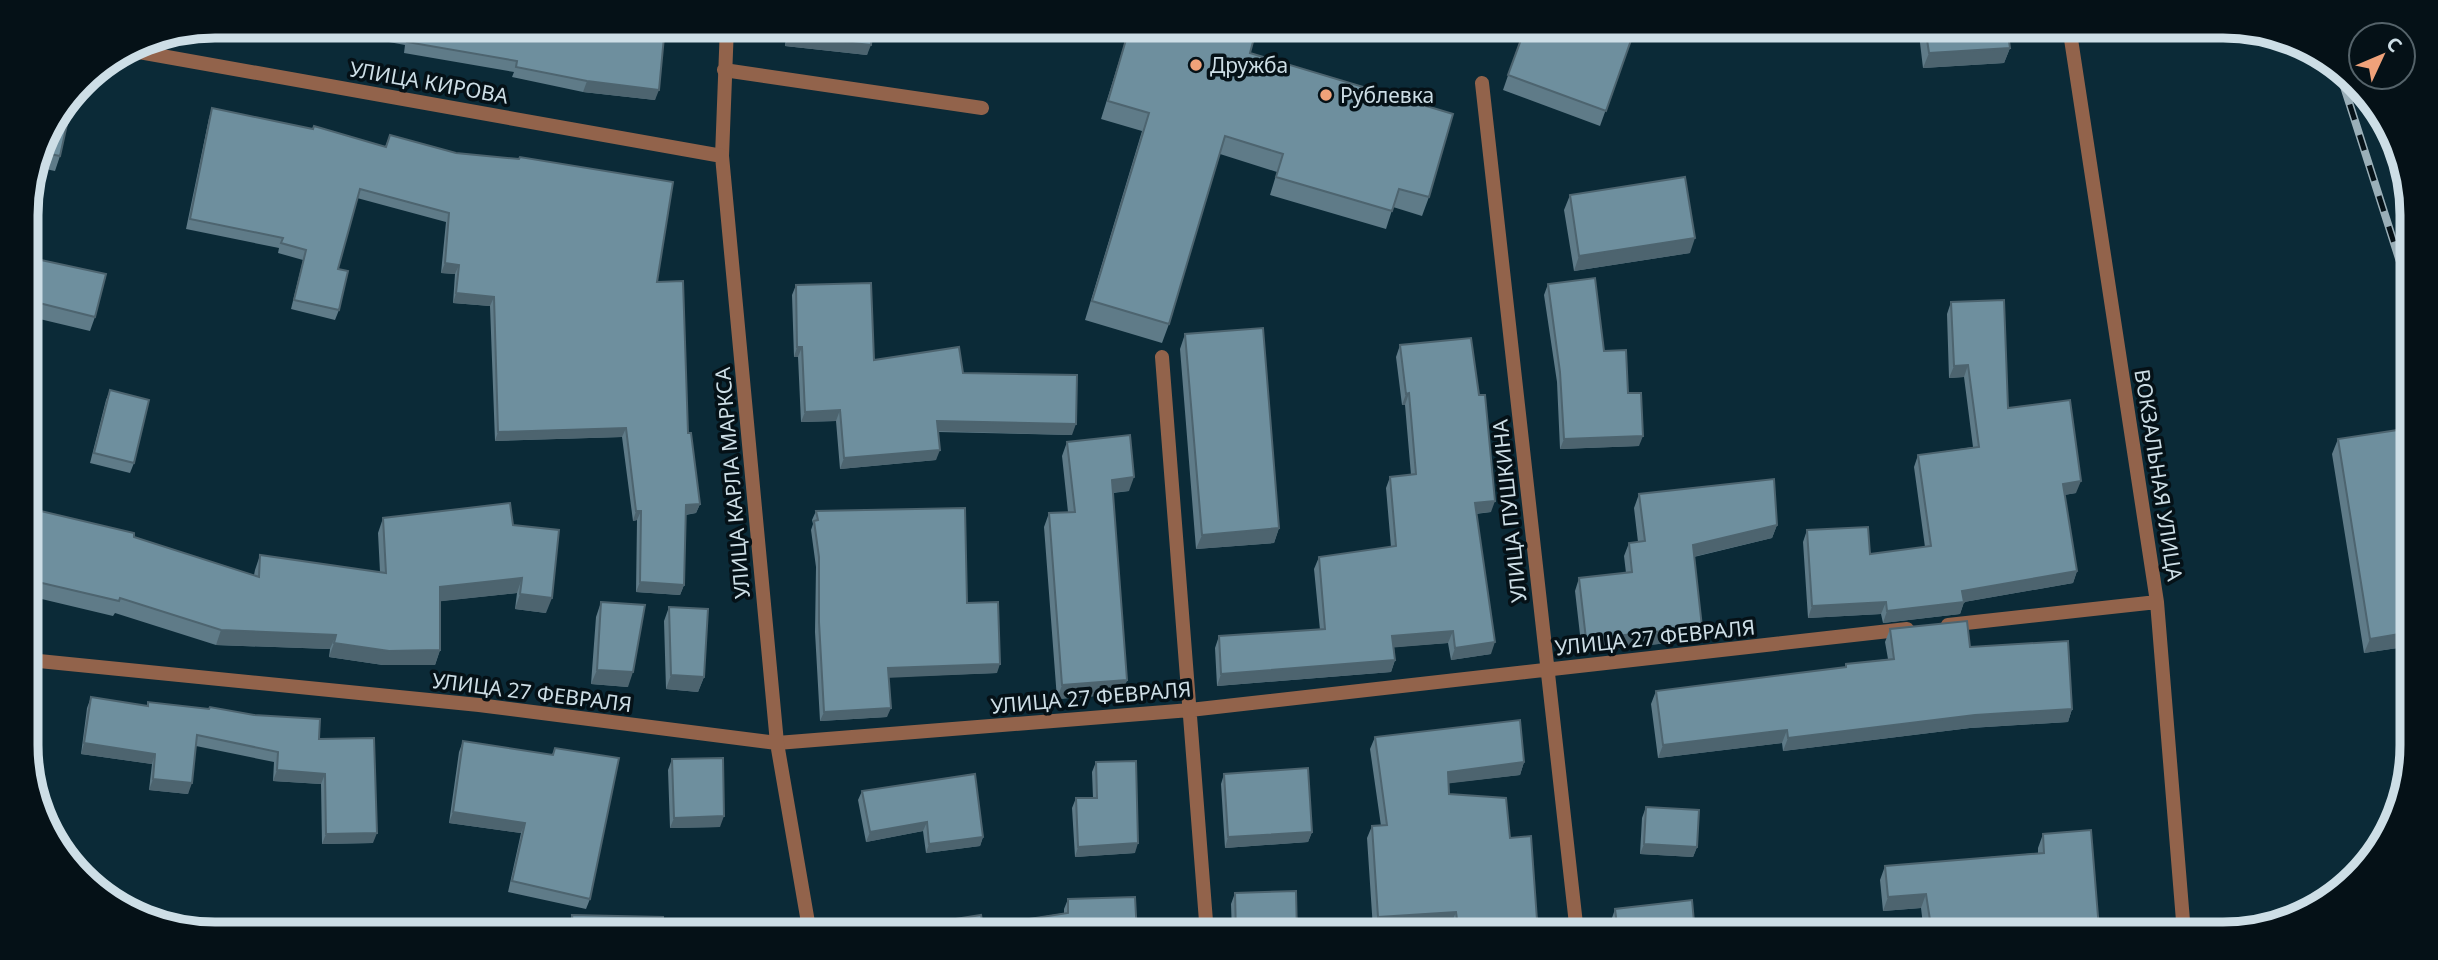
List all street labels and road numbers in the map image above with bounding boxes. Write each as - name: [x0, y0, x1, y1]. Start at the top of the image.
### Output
- street label: УЛИЦА КИРОВА: [347, 54, 511, 110]
- street label: УЛИЦА КАРЛА МАРКСА: [708, 366, 756, 600]
- street label: ВОКЗАЛЬНАЯ УЛИЦА: [2128, 367, 2190, 583]
- street label: УЛИЦА ПУШКИНА: [1485, 417, 1533, 604]
- street label: УЛИЦА 27 ФЕВРАЛЯ: [1554, 613, 1756, 661]
- street label: УЛИЦА 27 ФЕВРАЛЯ: [431, 666, 633, 718]
- street label: УЛИЦА 27 ФЕВРАЛЯ: [990, 674, 1192, 720]

